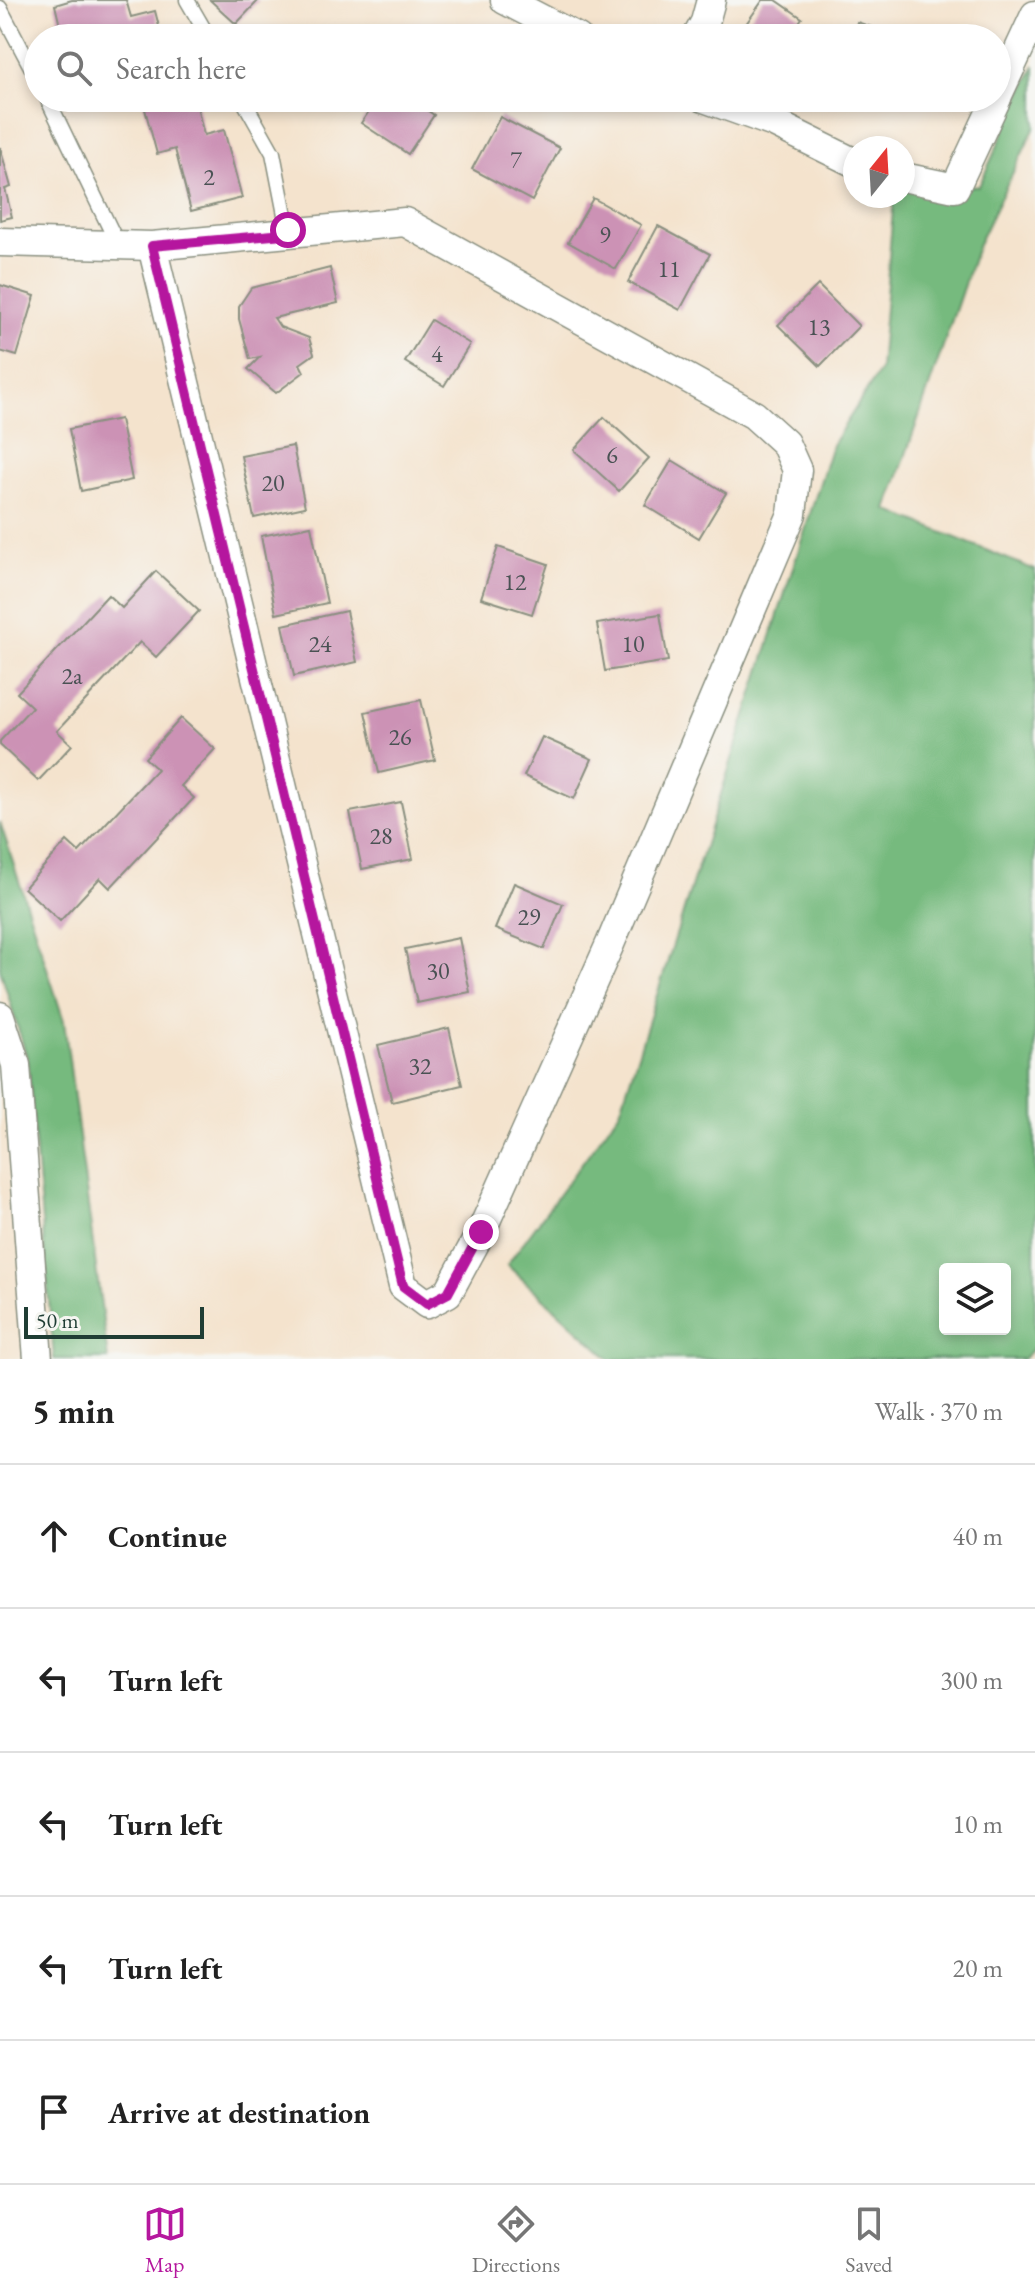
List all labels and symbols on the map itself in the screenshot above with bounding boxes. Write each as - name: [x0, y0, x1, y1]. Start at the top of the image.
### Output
- north arrow: [843, 136, 915, 208]
- house number: 7: [510, 144, 522, 175]
- house number: 2: [203, 161, 215, 192]
- route start: [270, 212, 306, 248]
- house number: 9: [599, 219, 611, 250]
- house number: 11: [657, 253, 681, 284]
- house number: 13: [807, 311, 831, 342]
- house number: 4: [431, 338, 443, 369]
- house number: 6: [606, 439, 618, 470]
- house number: 20: [261, 467, 285, 498]
- house number: 12: [503, 566, 527, 597]
- house number: 24: [308, 628, 332, 659]
- house number: 10: [621, 628, 645, 659]
- house number: 2а: [61, 660, 83, 691]
- house number: 26: [388, 721, 412, 752]
- house number: 28: [369, 820, 393, 851]
- house number: 29: [517, 901, 541, 932]
- house number: 30: [426, 955, 450, 986]
- house number: 32: [408, 1050, 432, 1081]
- route end: [463, 1214, 499, 1250]
- scale bar: [24, 1303, 204, 1339]

